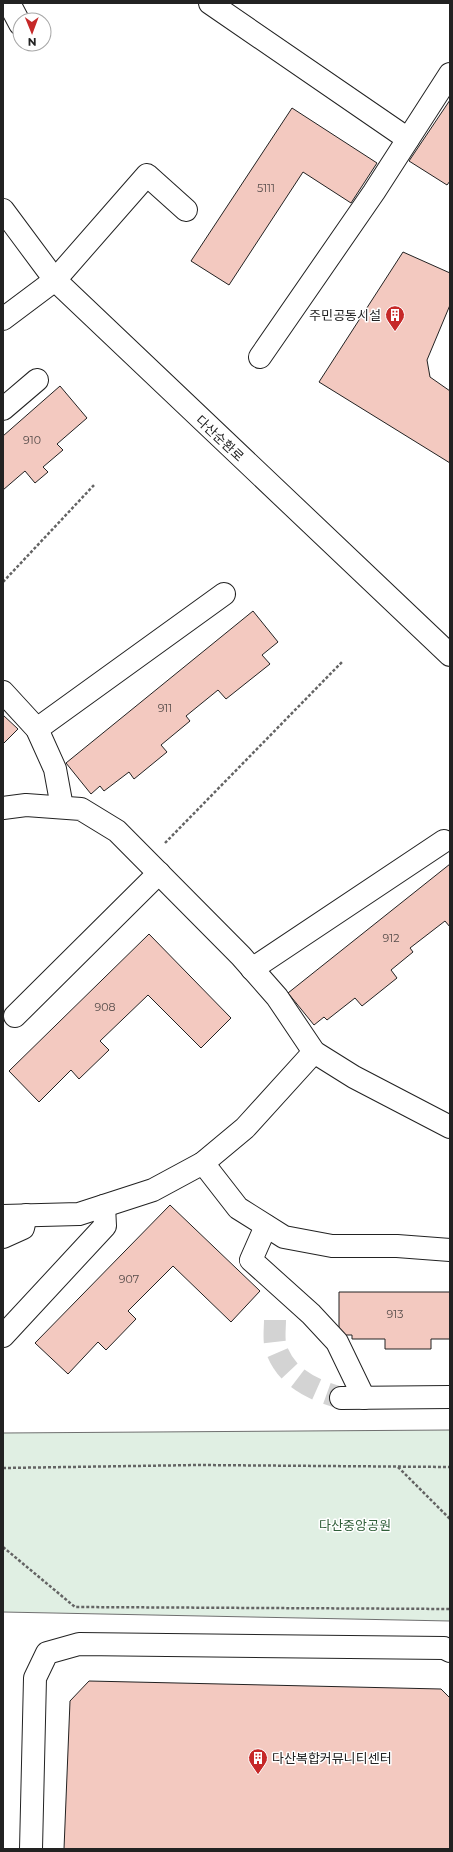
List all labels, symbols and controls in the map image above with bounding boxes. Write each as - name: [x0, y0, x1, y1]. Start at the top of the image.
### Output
- north arrow: [12, 12, 52, 52]
- text: N: [28, 35, 37, 49]
- house number: 5111: [257, 181, 275, 195]
- building icon: 주민공동시설: [384, 304, 406, 332]
- place label: 주민공동시설: [309, 307, 381, 323]
- street label: 다산순환로: [193, 412, 247, 464]
- house number: 910: [23, 433, 41, 447]
- house number: 911: [158, 701, 172, 715]
- house number: 912: [383, 931, 399, 945]
- house number: 908: [95, 1000, 116, 1014]
- house number: 907: [119, 1272, 139, 1286]
- house number: 913: [387, 1307, 403, 1321]
- park label: 다산중앙공원: [319, 1517, 391, 1533]
- building icon: 다산복합커뮤니티센터: [247, 1747, 269, 1775]
- place label: 다산복합커뮤니티센터: [272, 1750, 392, 1766]

